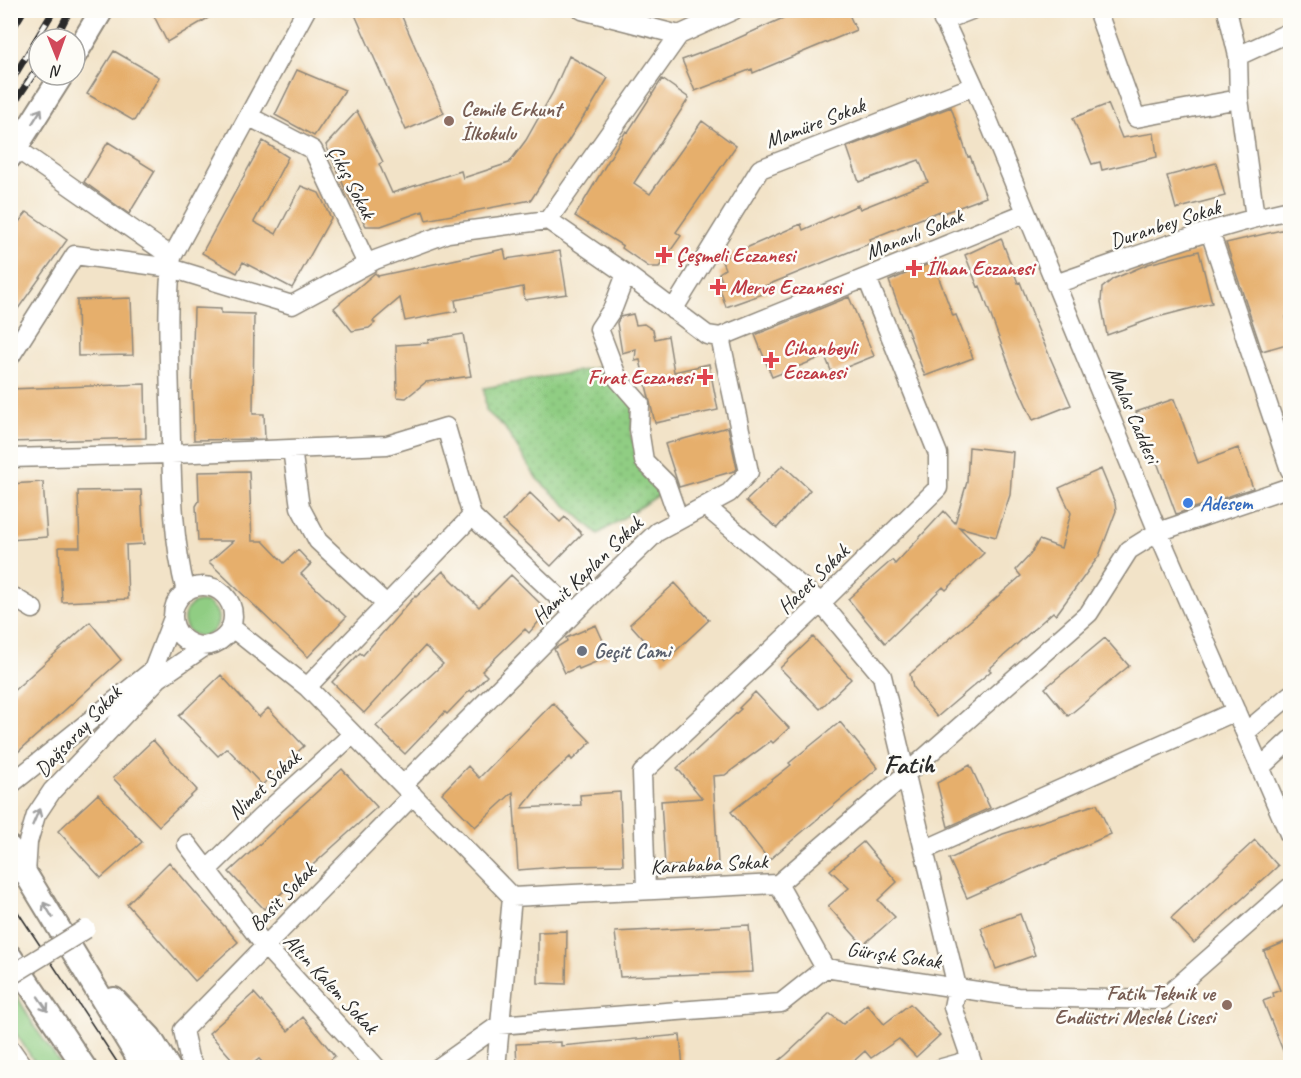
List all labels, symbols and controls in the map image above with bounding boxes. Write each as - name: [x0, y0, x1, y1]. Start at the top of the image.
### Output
- north arrow: [27, 27, 87, 87]
- text: N: [49, 61, 62, 81]
- street label: Mamüre Sokak: [761, 92, 870, 154]
- place label: Cemile Erkunt İlkokulu: [461, 96, 564, 146]
- one-way arrow: [31, 108, 43, 125]
- marker: Cemile Erkunt İlkokulu: [442, 114, 456, 128]
- street label: Çıkış Sokak: [322, 141, 382, 224]
- street label: Duranbey Sokak: [1106, 194, 1225, 254]
- street label: Manavlı Sokak: [861, 202, 968, 265]
- place label: Çeşmeli Eczanesi: [676, 242, 798, 268]
- marker: Çeşmeli Eczanesi: [657, 248, 671, 262]
- place label: İlhan Eczanesi: [926, 255, 1037, 281]
- marker: İlhan Eczanesi: [907, 261, 921, 275]
- place label: Merve Eczanesi: [730, 274, 845, 300]
- marker: Merve Eczanesi: [711, 280, 725, 294]
- place label: Cihanbeyli Eczanesi: [783, 335, 860, 385]
- marker: Cihanbeyli Eczanesi: [764, 353, 778, 367]
- street label: Malas Caddesi: [1102, 363, 1167, 470]
- place label: Fırat Eczanesi: [588, 364, 696, 390]
- marker: Fırat Eczanesi: [698, 370, 712, 384]
- place label: Adesem: [1200, 490, 1254, 516]
- marker: Adesem: [1181, 496, 1195, 510]
- street label: Hamit Kaplan Sokak: [526, 509, 649, 629]
- street label: Hacet Sokak: [772, 537, 856, 619]
- place label: Geçit Cami: [594, 638, 673, 664]
- marker: Geçit Cami: [575, 644, 589, 658]
- street label: Dağsaray Sokak: [29, 679, 128, 782]
- street label: Nimet Sokak: [222, 743, 307, 825]
- district label: Fatih: [884, 747, 936, 781]
- one-way arrow: [31, 809, 43, 827]
- street label: Karababa Sokak: [650, 848, 770, 880]
- street label: Basit Sokak: [243, 856, 323, 937]
- one-way arrow: [42, 902, 54, 919]
- street label: Altın Kalem Sokak: [278, 928, 385, 1041]
- street label: Gürışık Sokak: [845, 936, 944, 975]
- place label: Fatih Teknik ve Endüstri Meslek Lisesi: [1054, 980, 1218, 1030]
- one-way arrow: [37, 996, 49, 1012]
- marker: Fatih Teknik ve Endüstri Meslek Lisesi: [1220, 998, 1234, 1012]

